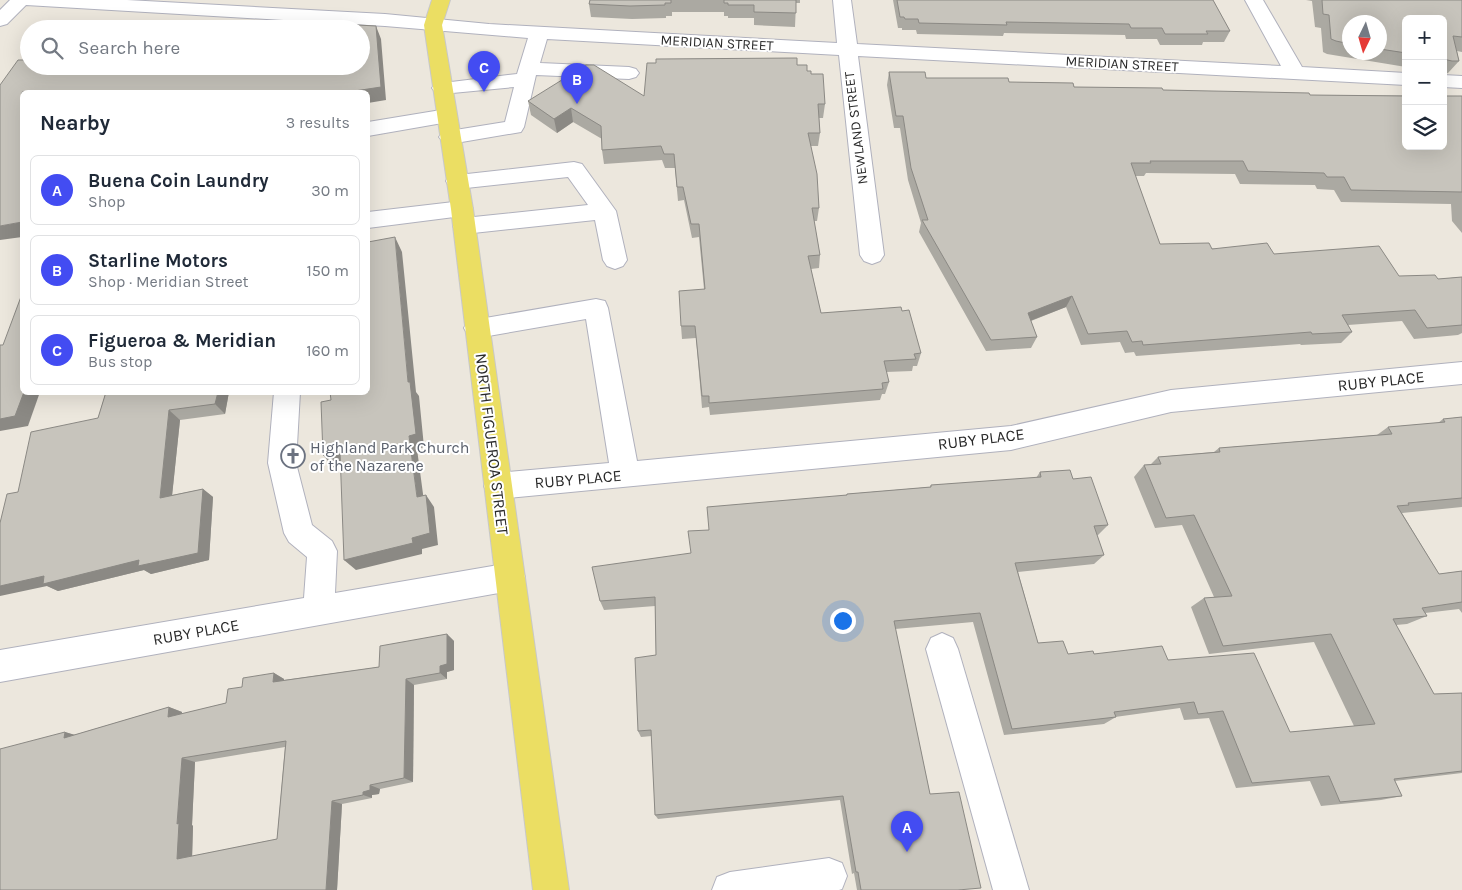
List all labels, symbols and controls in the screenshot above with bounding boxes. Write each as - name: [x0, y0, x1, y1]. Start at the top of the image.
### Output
- north arrow: [1342, 15, 1387, 60]
- map controls: [1402, 15, 1447, 150]
- button: +: [1402, 15, 1447, 60]
- search box: [20, 20, 370, 75]
- street label: MERIDIAN STREET: [660, 32, 774, 54]
- icon: search: [38, 34, 66, 62]
- text: Search here: [78, 37, 180, 59]
- pin: C: [468, 51, 500, 92]
- street label: MERIDIAN STREET: [1065, 53, 1179, 75]
- button: −: [1402, 60, 1447, 105]
- pin: B: [561, 63, 593, 104]
- street label: NEWLAND STREET: [841, 71, 871, 185]
- button: layers: [1402, 105, 1447, 150]
- text: Nearby: [40, 111, 110, 135]
- text: 3 results: [286, 113, 350, 132]
- text: Buena Coin Laundry: [88, 170, 269, 192]
- text: A: [52, 181, 62, 200]
- text: 30 m: [311, 181, 349, 200]
- text: Shop: [88, 192, 125, 211]
- text: Starline Motors: [88, 250, 228, 272]
- text: B: [52, 261, 62, 280]
- text: 150 m: [306, 261, 349, 280]
- text: Shop · Meridian Street: [88, 272, 249, 291]
- text: Figueroa & Meridian: [88, 330, 276, 352]
- text: C: [52, 341, 62, 360]
- text: 160 m: [306, 341, 349, 360]
- text: Bus stop: [88, 352, 152, 371]
- street label: NORTH FIGUEROA STREET: [471, 352, 513, 536]
- street label: RUBY PLACE: [1337, 367, 1425, 395]
- street label: RUBY PLACE: [937, 424, 1025, 454]
- place label: Highland Park Church of the Nazarene: [310, 438, 470, 475]
- church icon: Highland Park Church of the Nazarene: [280, 443, 306, 469]
- street label: RUBY PLACE: [534, 466, 622, 492]
- your location: [830, 608, 856, 634]
- street label: RUBY PLACE: [151, 615, 241, 649]
- pin: A: [891, 811, 923, 852]

